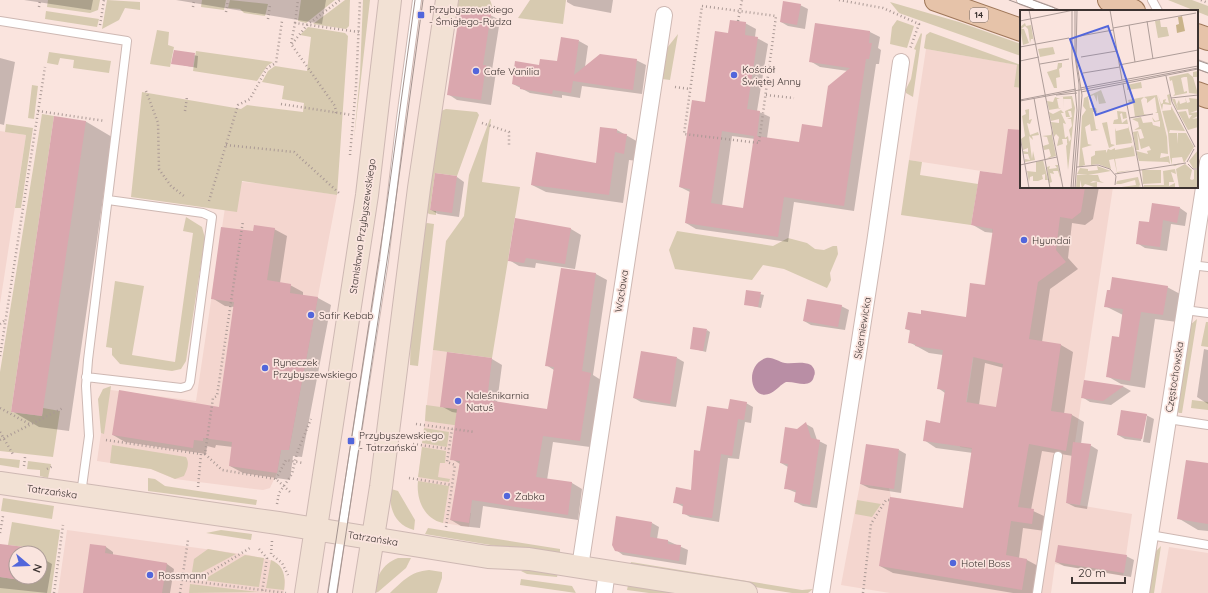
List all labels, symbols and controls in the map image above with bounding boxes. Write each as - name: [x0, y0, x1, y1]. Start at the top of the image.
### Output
- place label: Przybyszewskiego - Śmigłego-Rydza: [429, 3, 513, 28]
- road number: 14: [970, 8, 988, 22]
- marker: Przybyszewskiego - Śmigłego-Rydza: [416, 10, 426, 20]
- inset map: [1020, 10, 1198, 188]
- place label: Kościół Świętej Anny: [742, 63, 801, 88]
- place label: Cafe Vanilia: [484, 65, 539, 78]
- marker: Cafe Vanilia: [471, 66, 481, 76]
- marker: Kościół Świętej Anny: [729, 70, 739, 80]
- street label: Stanisława Przybyszewskiego: [347, 158, 378, 295]
- place label: Hyundai: [1032, 234, 1071, 247]
- marker: Hyundai: [1019, 235, 1029, 245]
- street label: Wacława: [612, 269, 631, 313]
- street label: Skierniewicka: [851, 296, 874, 360]
- place label: Safir Kebab: [319, 309, 373, 322]
- marker: Safir Kebab: [306, 310, 316, 320]
- street label: Częstochowska: [1162, 341, 1186, 413]
- place label: Ryneczek Przybyszewskiego: [273, 356, 357, 381]
- marker: Ryneczek Przybyszewskiego: [260, 363, 270, 373]
- place label: Naleśnikarnia Natuś: [466, 389, 529, 414]
- marker: Naleśnikarnia Natuś: [453, 396, 463, 406]
- place label: Przybyszewskiego - Tatrzańska: [359, 429, 443, 454]
- marker: Przybyszewskiego - Tatrzańska: [346, 436, 356, 446]
- street label: Tatrzańska: [26, 482, 78, 501]
- place label: Żabka: [515, 490, 545, 503]
- marker: Żabka: [502, 491, 512, 501]
- street label: Tatrzańska: [347, 528, 399, 549]
- north arrow: [8, 545, 48, 585]
- place label: Hotel Boss: [961, 557, 1010, 570]
- marker: Hotel Boss: [948, 558, 958, 568]
- scale bar: [1072, 559, 1125, 585]
- text: N: [30, 562, 45, 574]
- text: 20 m: [1078, 565, 1106, 580]
- place label: Rossmann: [158, 569, 207, 582]
- marker: Rossmann: [145, 570, 155, 580]

